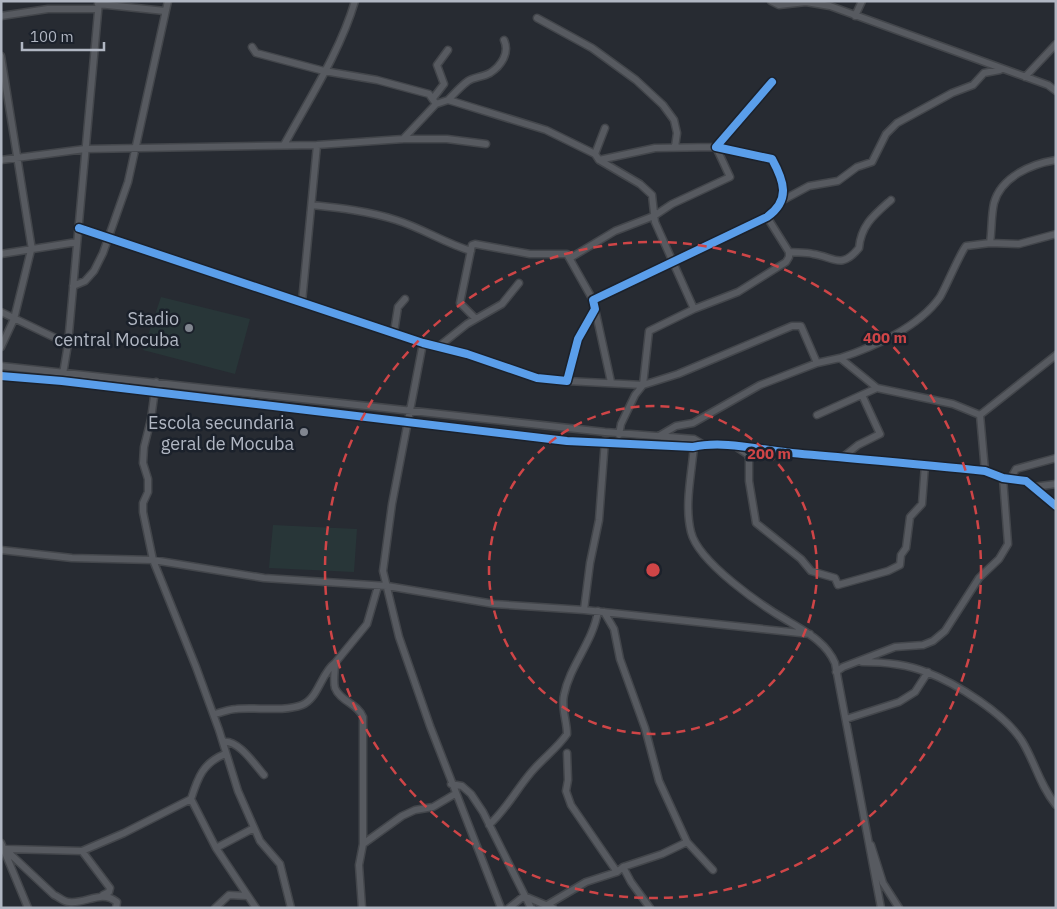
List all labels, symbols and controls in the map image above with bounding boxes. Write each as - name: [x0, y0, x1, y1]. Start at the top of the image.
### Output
- scale bar: [22, 20, 105, 52]
- text: 100 m: [30, 27, 74, 46]
- place label: Stadio central Mocuba: [54, 307, 179, 351]
- marker: Stadio central Mocuba: [183, 322, 195, 334]
- text: 400 m: [863, 328, 907, 347]
- place label: Escola secundaria geral de Mocuba: [148, 411, 294, 455]
- marker: Escola secundaria geral de Mocuba: [298, 426, 310, 438]
- text: 200 m: [747, 444, 791, 463]
- centre of rings: [644, 561, 662, 579]

